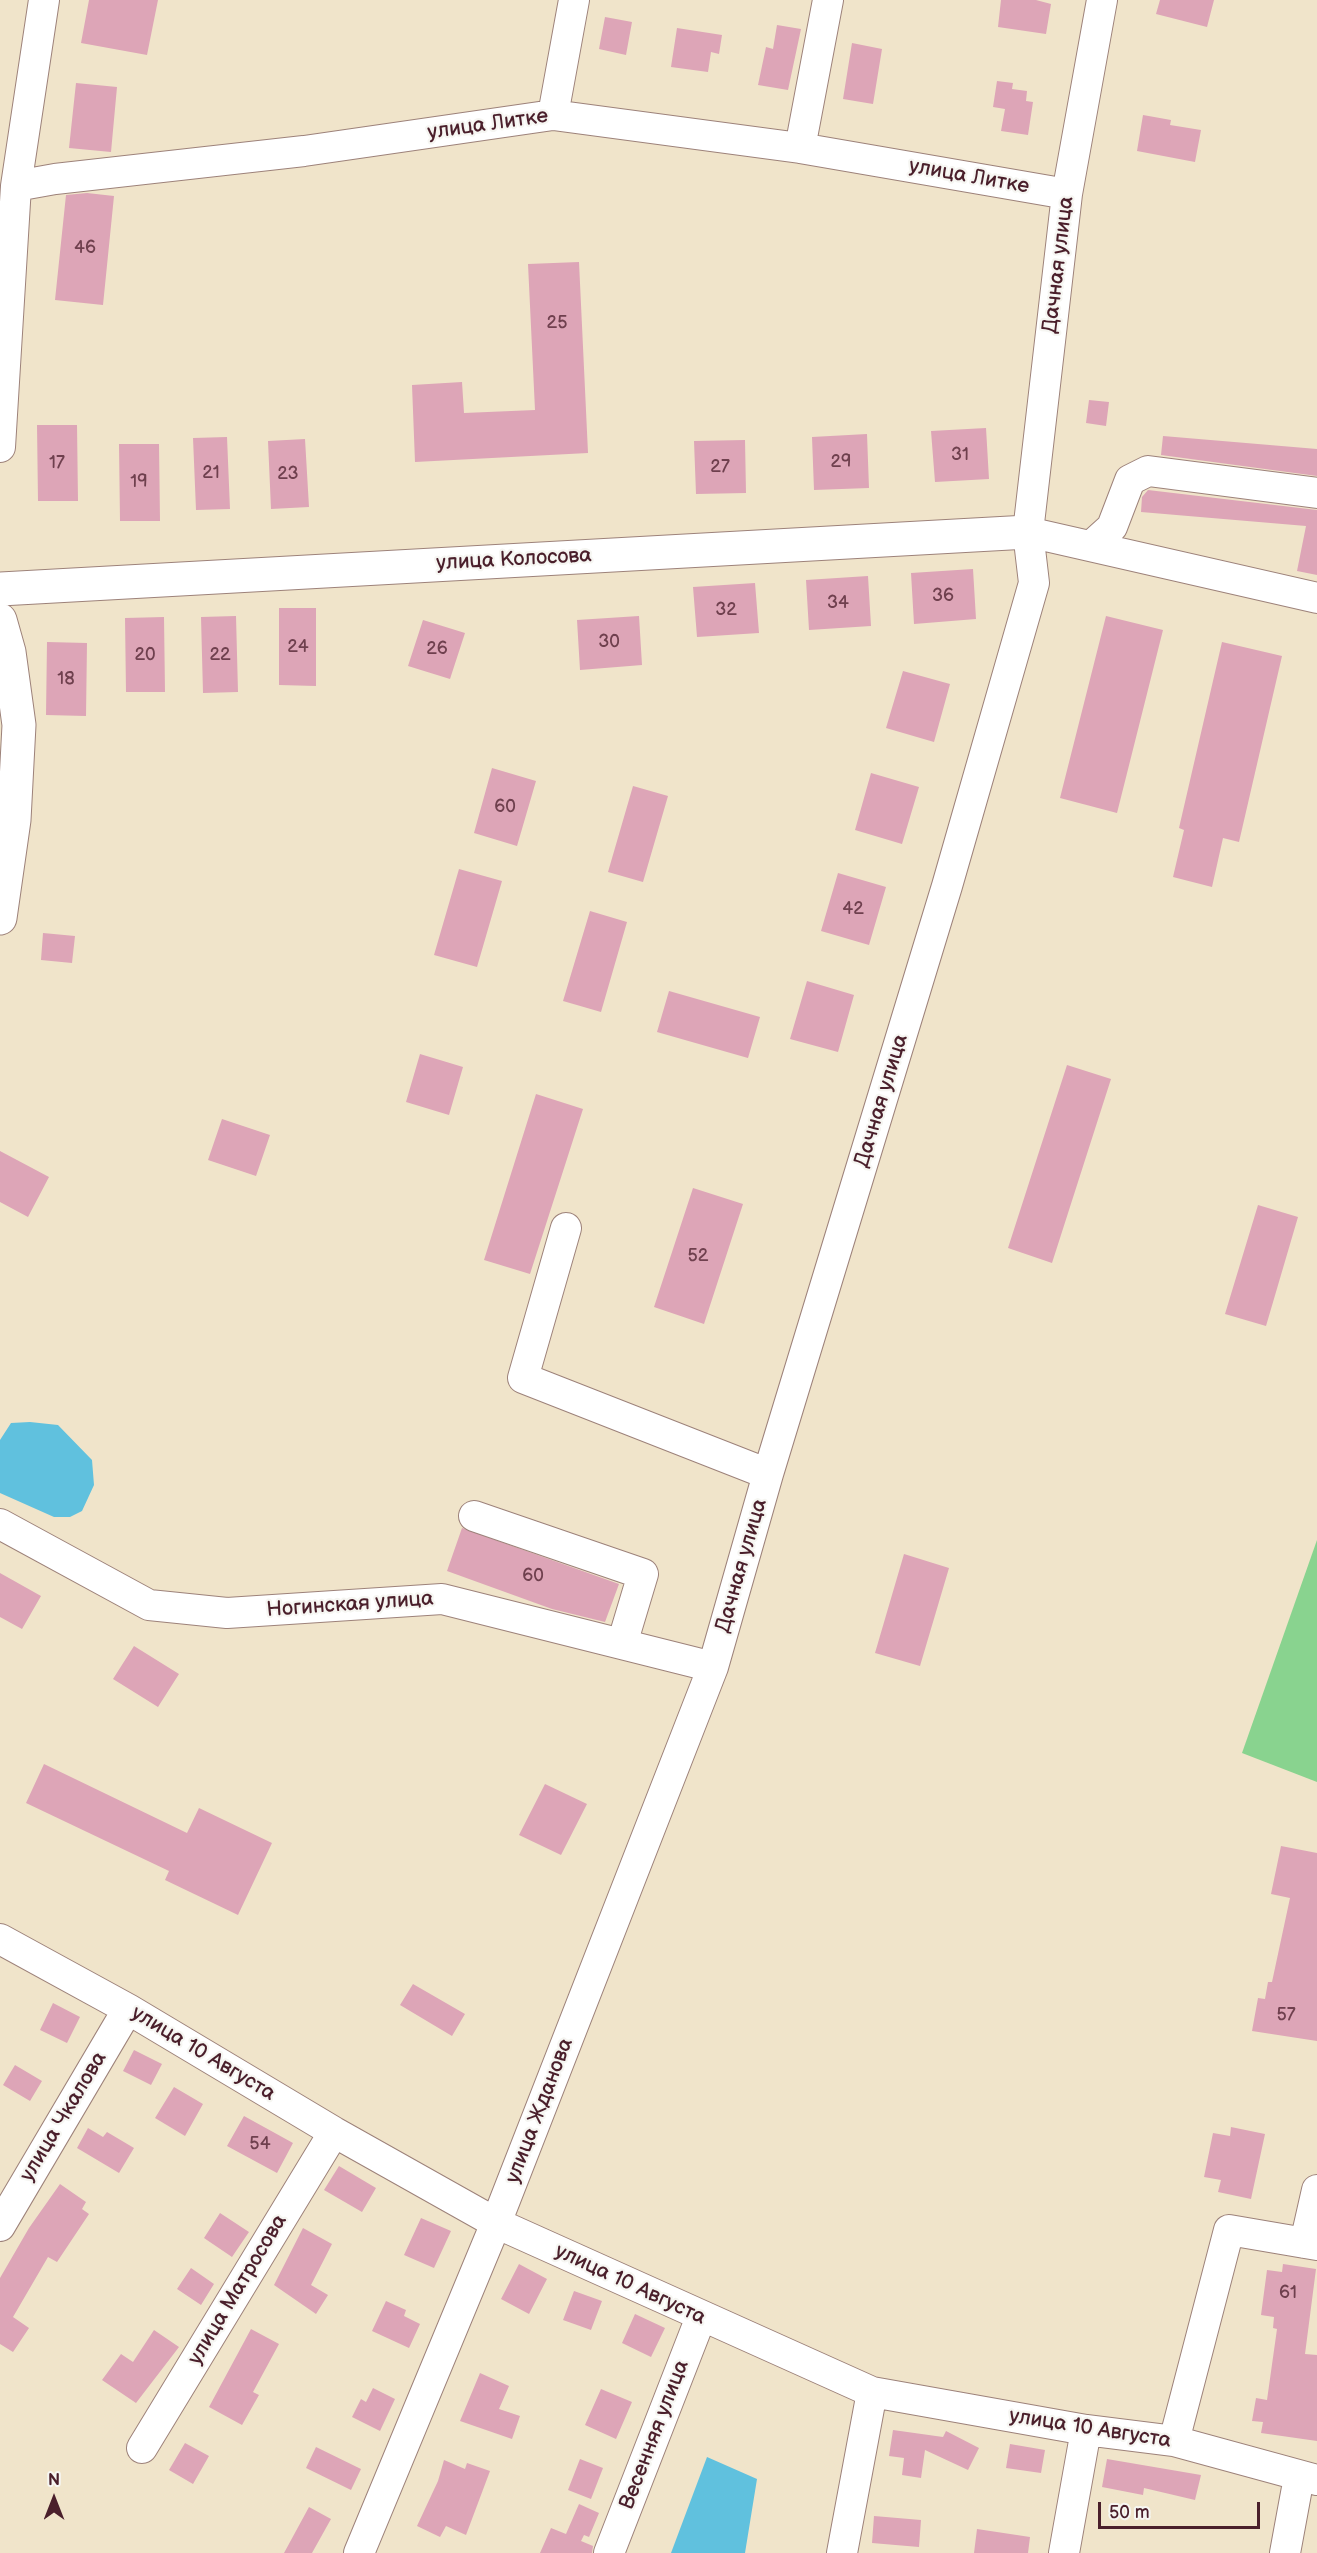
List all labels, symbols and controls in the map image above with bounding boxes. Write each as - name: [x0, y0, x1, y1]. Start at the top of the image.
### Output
- street label: улица Литке: [426, 104, 550, 146]
- street label: улица Литке: [907, 154, 1031, 200]
- street label: Дачная улица: [1038, 195, 1080, 335]
- house number: 46: [74, 237, 96, 259]
- house number: 25: [547, 312, 567, 334]
- house number: 31: [951, 444, 969, 466]
- house number: 29: [830, 451, 852, 473]
- house number: 17: [49, 452, 65, 474]
- house number: 27: [710, 456, 730, 478]
- house number: 21: [202, 462, 220, 484]
- house number: 23: [277, 463, 299, 485]
- house number: 19: [130, 471, 148, 493]
- street label: улица Колосова: [436, 543, 592, 577]
- house number: 36: [932, 585, 954, 607]
- house number: 34: [827, 592, 849, 614]
- house number: 32: [715, 599, 737, 621]
- house number: 30: [598, 631, 620, 653]
- house number: 24: [287, 636, 309, 658]
- house number: 26: [426, 638, 448, 660]
- house number: 20: [134, 644, 156, 666]
- house number: 22: [209, 644, 231, 666]
- house number: 18: [57, 668, 75, 690]
- house number: 60: [494, 796, 516, 818]
- house number: 42: [842, 898, 864, 920]
- street label: Дачная улица: [850, 1031, 914, 1171]
- house number: 52: [688, 1245, 708, 1267]
- street label: Дачная улица: [711, 1496, 773, 1636]
- house number: 60: [522, 1565, 544, 1587]
- street label: Ногинская улица: [266, 1587, 434, 1623]
- street label: улица 10 Августа: [126, 2001, 280, 2107]
- house number: 57: [1276, 2004, 1296, 2026]
- street label: улица Жданова: [501, 2035, 579, 2187]
- street label: улица Чкалова: [15, 2047, 113, 2187]
- house number: 54: [249, 2133, 271, 2155]
- street label: улица Матросова: [183, 2210, 293, 2370]
- street label: улица 10 Августа: [551, 2239, 709, 2331]
- house number: 61: [1279, 2282, 1297, 2304]
- street label: Весенняя улица: [615, 2357, 695, 2513]
- street label: улица 10 Августа: [1007, 2404, 1173, 2454]
- north arrow: [24, 2469, 84, 2529]
- text: N: [48, 2471, 60, 2490]
- scale bar: [1101, 2490, 1263, 2528]
- text: 50 m: [1109, 2502, 1150, 2523]

